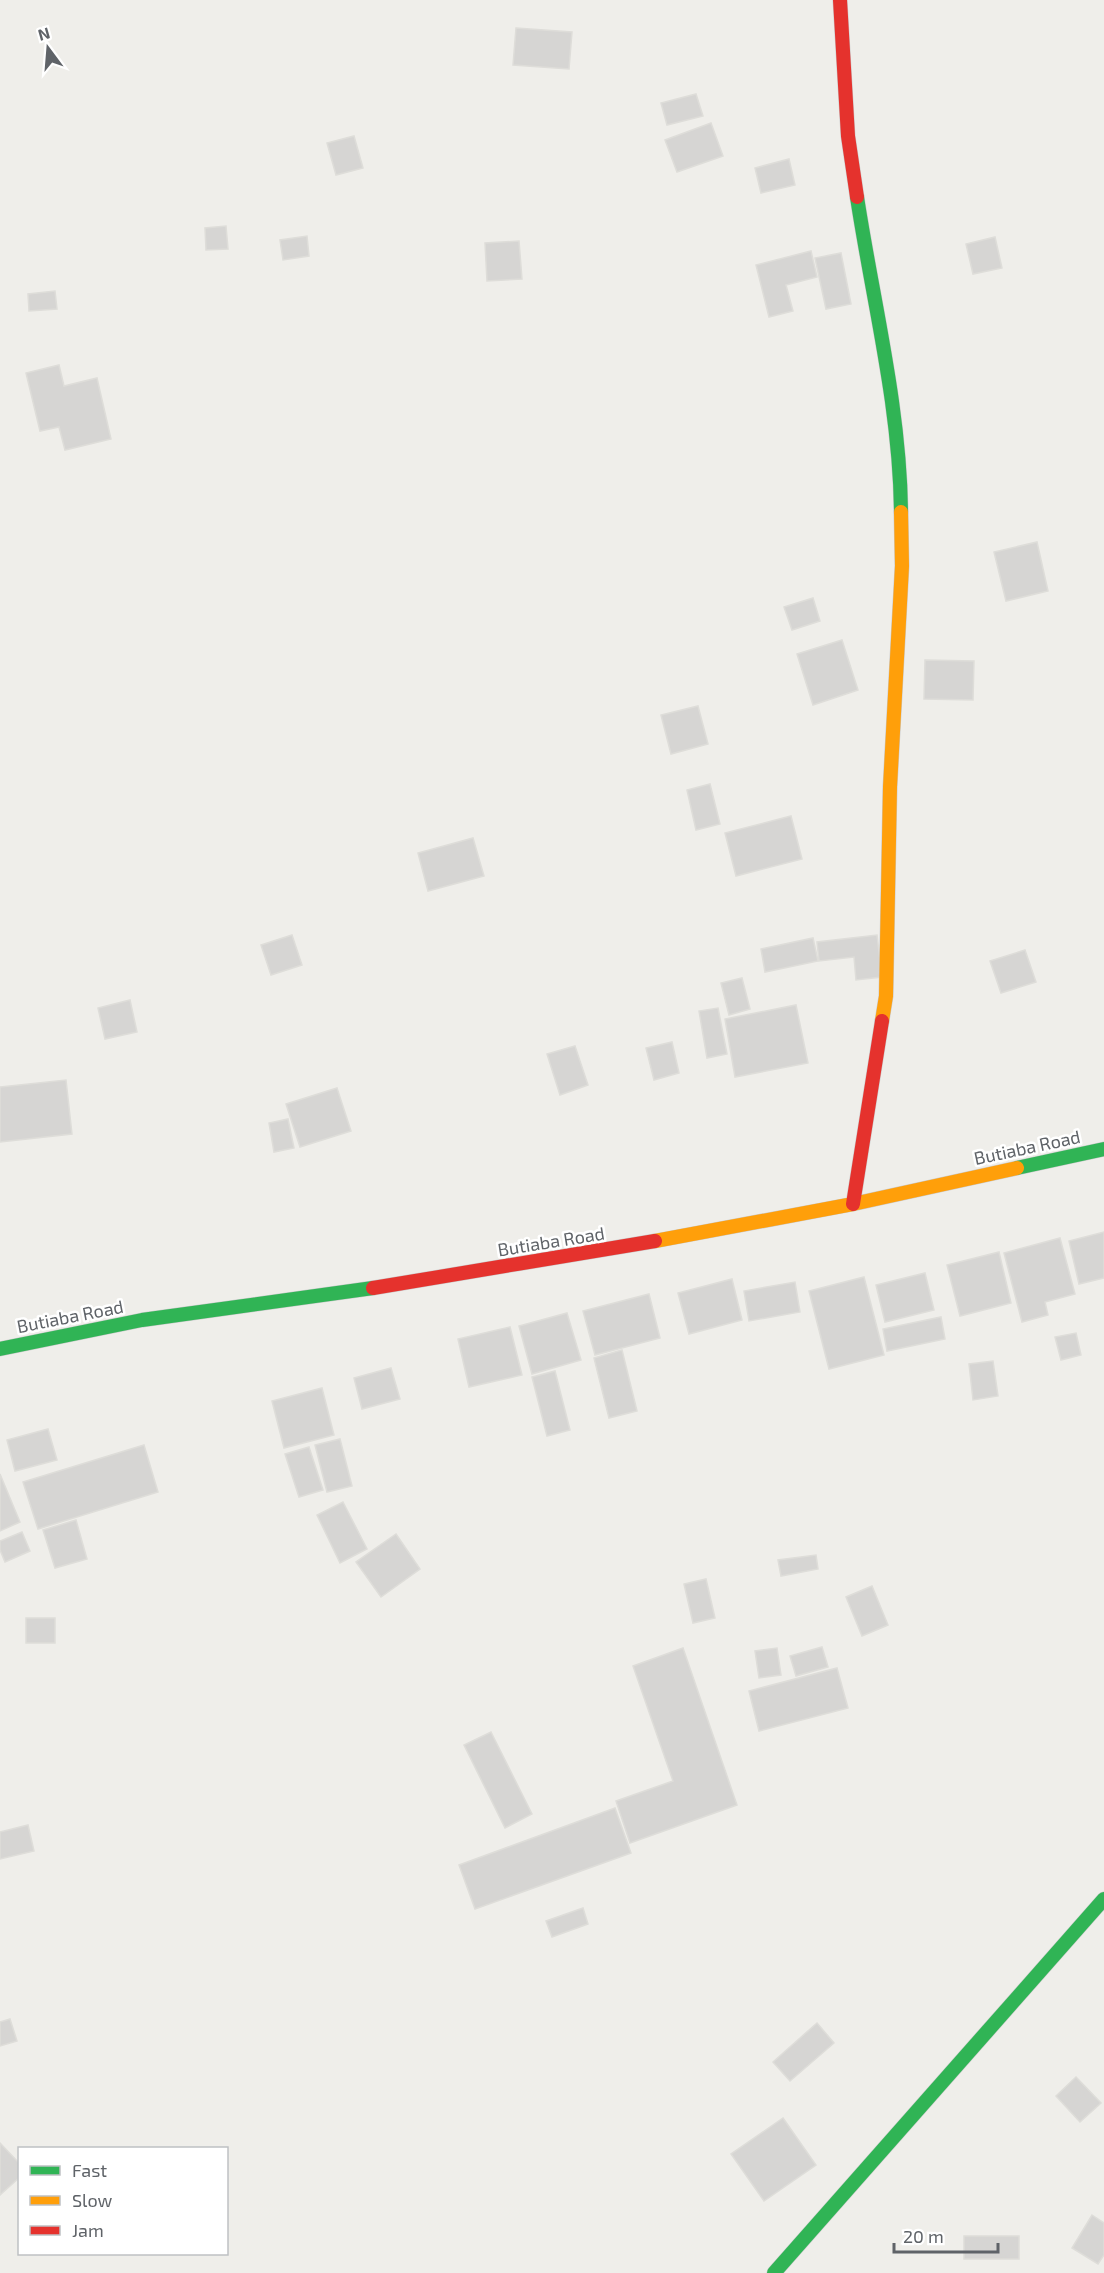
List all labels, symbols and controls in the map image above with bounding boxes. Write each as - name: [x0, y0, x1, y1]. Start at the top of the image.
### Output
- north arrow: [18, 18, 78, 78]
- text: N: [36, 22, 52, 44]
- street label: Butiaba Road: [972, 1125, 1082, 1169]
- street label: Butiaba Road: [496, 1222, 606, 1260]
- street label: Butiaba Road: [15, 1295, 125, 1337]
- legend: [18, 2147, 228, 2255]
- text: Fast: [72, 2159, 107, 2181]
- text: Slow: [72, 2189, 113, 2211]
- scale bar: [894, 2216, 998, 2254]
- text: Jam: [72, 2219, 104, 2241]
- text: 20 m: [903, 2225, 944, 2247]

